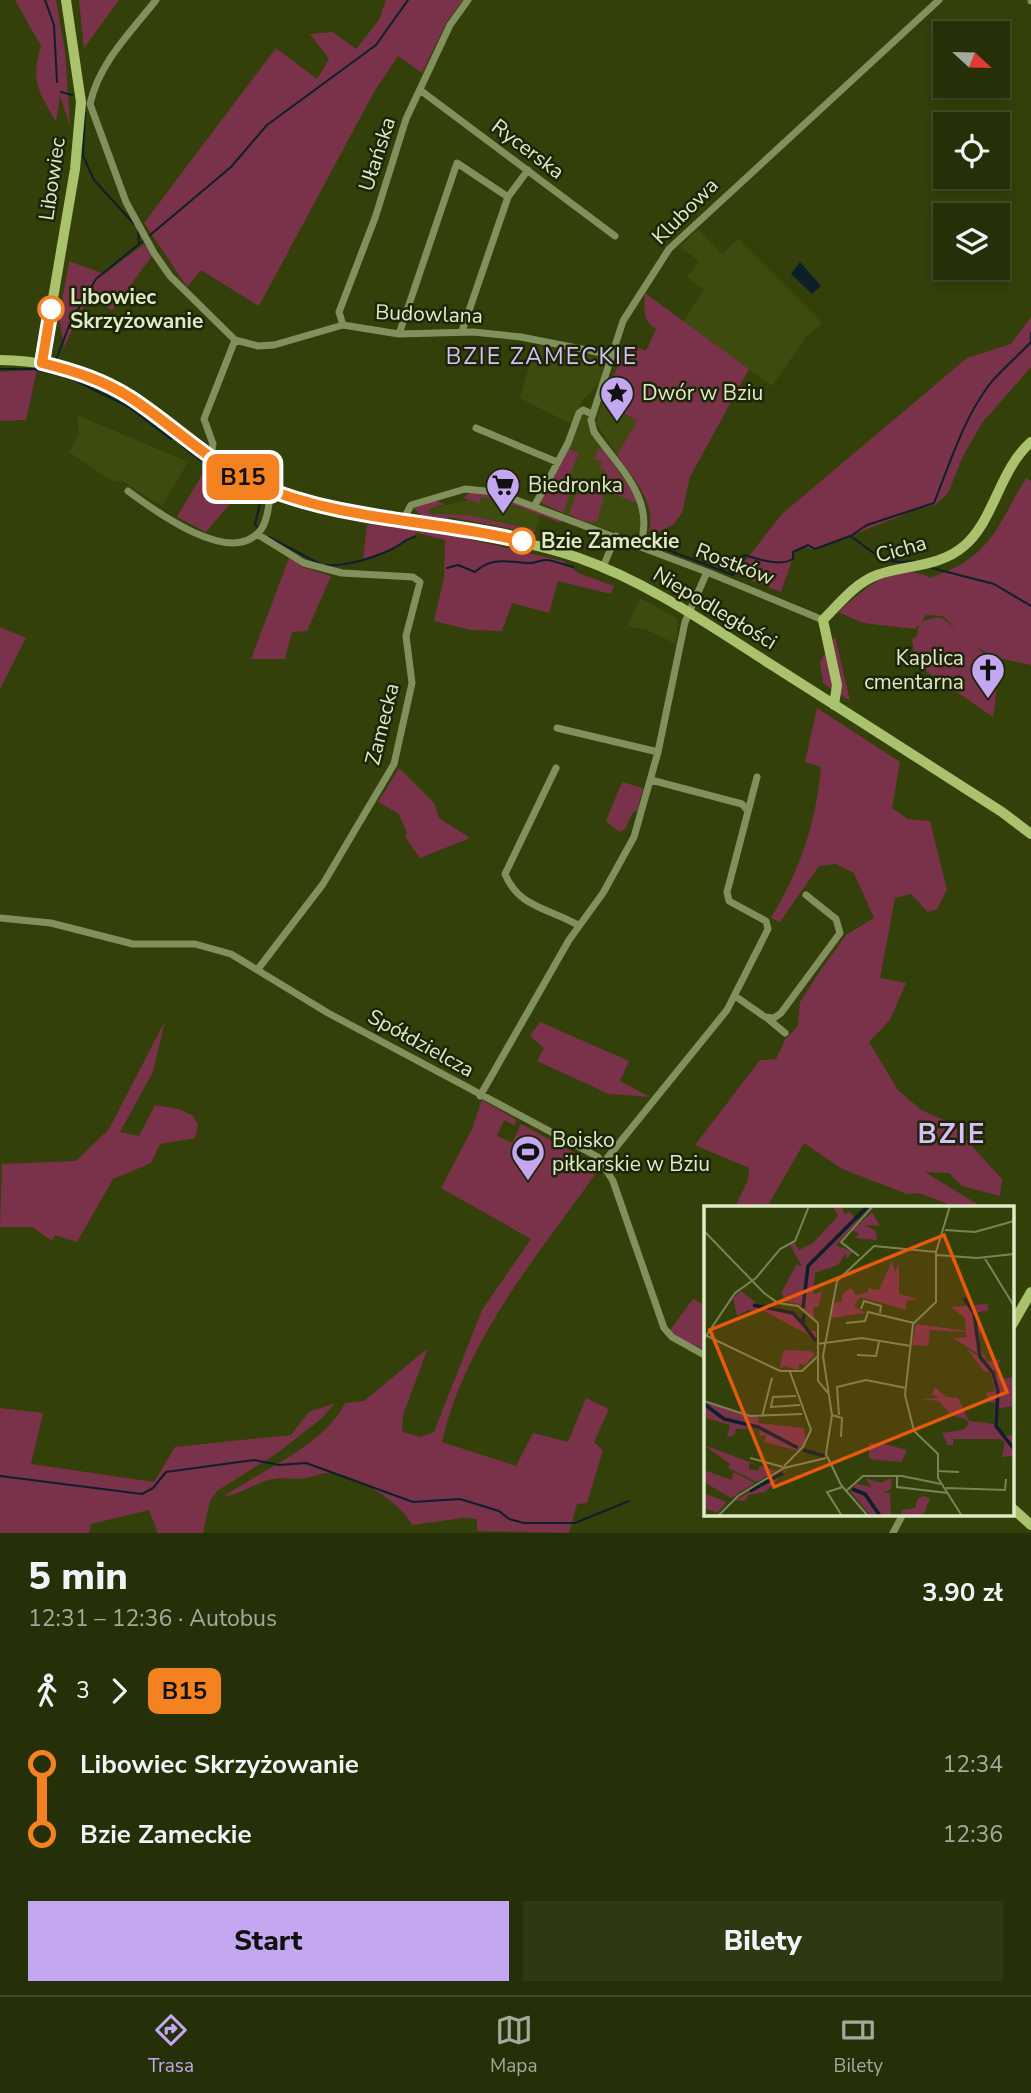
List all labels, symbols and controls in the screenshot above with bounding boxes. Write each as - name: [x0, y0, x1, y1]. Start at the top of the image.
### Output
- north arrow: [933, 21, 1010, 98]
- map controls: [933, 21, 1010, 280]
- street label: Rycerska: [486, 112, 570, 186]
- button: locate: [933, 112, 1010, 189]
- street label: Ułańska: [352, 113, 402, 195]
- street label: Libowiec: [32, 135, 72, 222]
- street label: Klubowa: [646, 172, 724, 250]
- button: layers: [933, 203, 1010, 280]
- place label: Libowiec Skrzyżowanie: [70, 283, 203, 335]
- marker: Libowiec Skrzyżowanie: [38, 296, 64, 322]
- street label: Budowlana: [375, 298, 483, 330]
- district label: BZIE ZAMECKIE: [446, 341, 638, 372]
- place icon: Dwór w Bziu: [598, 374, 636, 423]
- place label: Dwór w Bziu: [642, 379, 763, 407]
- line badge: B15: [203, 454, 283, 500]
- text: B15: [220, 461, 266, 493]
- supermarket icon: Biedronka: [484, 466, 522, 515]
- place label: Biedronka: [528, 471, 623, 499]
- place label: Bzie Zameckie: [541, 527, 680, 555]
- marker: Bzie Zameckie: [509, 528, 535, 554]
- street label: Cicha: [872, 528, 930, 570]
- street label: Rostków: [692, 536, 779, 592]
- street label: Niepodległości: [648, 560, 782, 656]
- place label: Kaplica cmentarna: [864, 644, 964, 696]
- church icon: Kaplica cmentarna: [969, 651, 1007, 700]
- street label: Zamecka: [358, 680, 406, 768]
- street label: Spółdzielcza: [363, 1002, 479, 1084]
- district label: BZIE: [918, 1115, 986, 1153]
- place label: Boisko piłkarskie w Bziu: [552, 1126, 710, 1178]
- sports icon: Boisko piłkarskie w Bziu: [509, 1133, 547, 1182]
- inset map: [704, 1206, 1014, 1516]
- text: 5 min: [28, 1551, 128, 1602]
- text: 3.90 zł: [922, 1575, 1003, 1610]
- text: 12:31 – 12:36 · Autobus: [28, 1603, 277, 1634]
- icon: walk: [28, 1672, 66, 1710]
- icon: forward: [100, 1672, 138, 1710]
- text: 3: [76, 1675, 90, 1706]
- text: B15: [162, 1675, 207, 1707]
- text: Libowiec Skrzyżowanie: [80, 1747, 359, 1782]
- text: 12:34: [943, 1749, 1003, 1780]
- text: Bzie Zameckie: [80, 1817, 251, 1852]
- text: 12:36: [943, 1819, 1003, 1850]
- button: Start: [28, 1901, 509, 1981]
- button: Bilety: [523, 1901, 1003, 1981]
- tab: Trasa: [148, 2011, 194, 2079]
- tab: Mapa: [490, 2011, 538, 2079]
- tab: Bilety: [834, 2011, 883, 2079]

